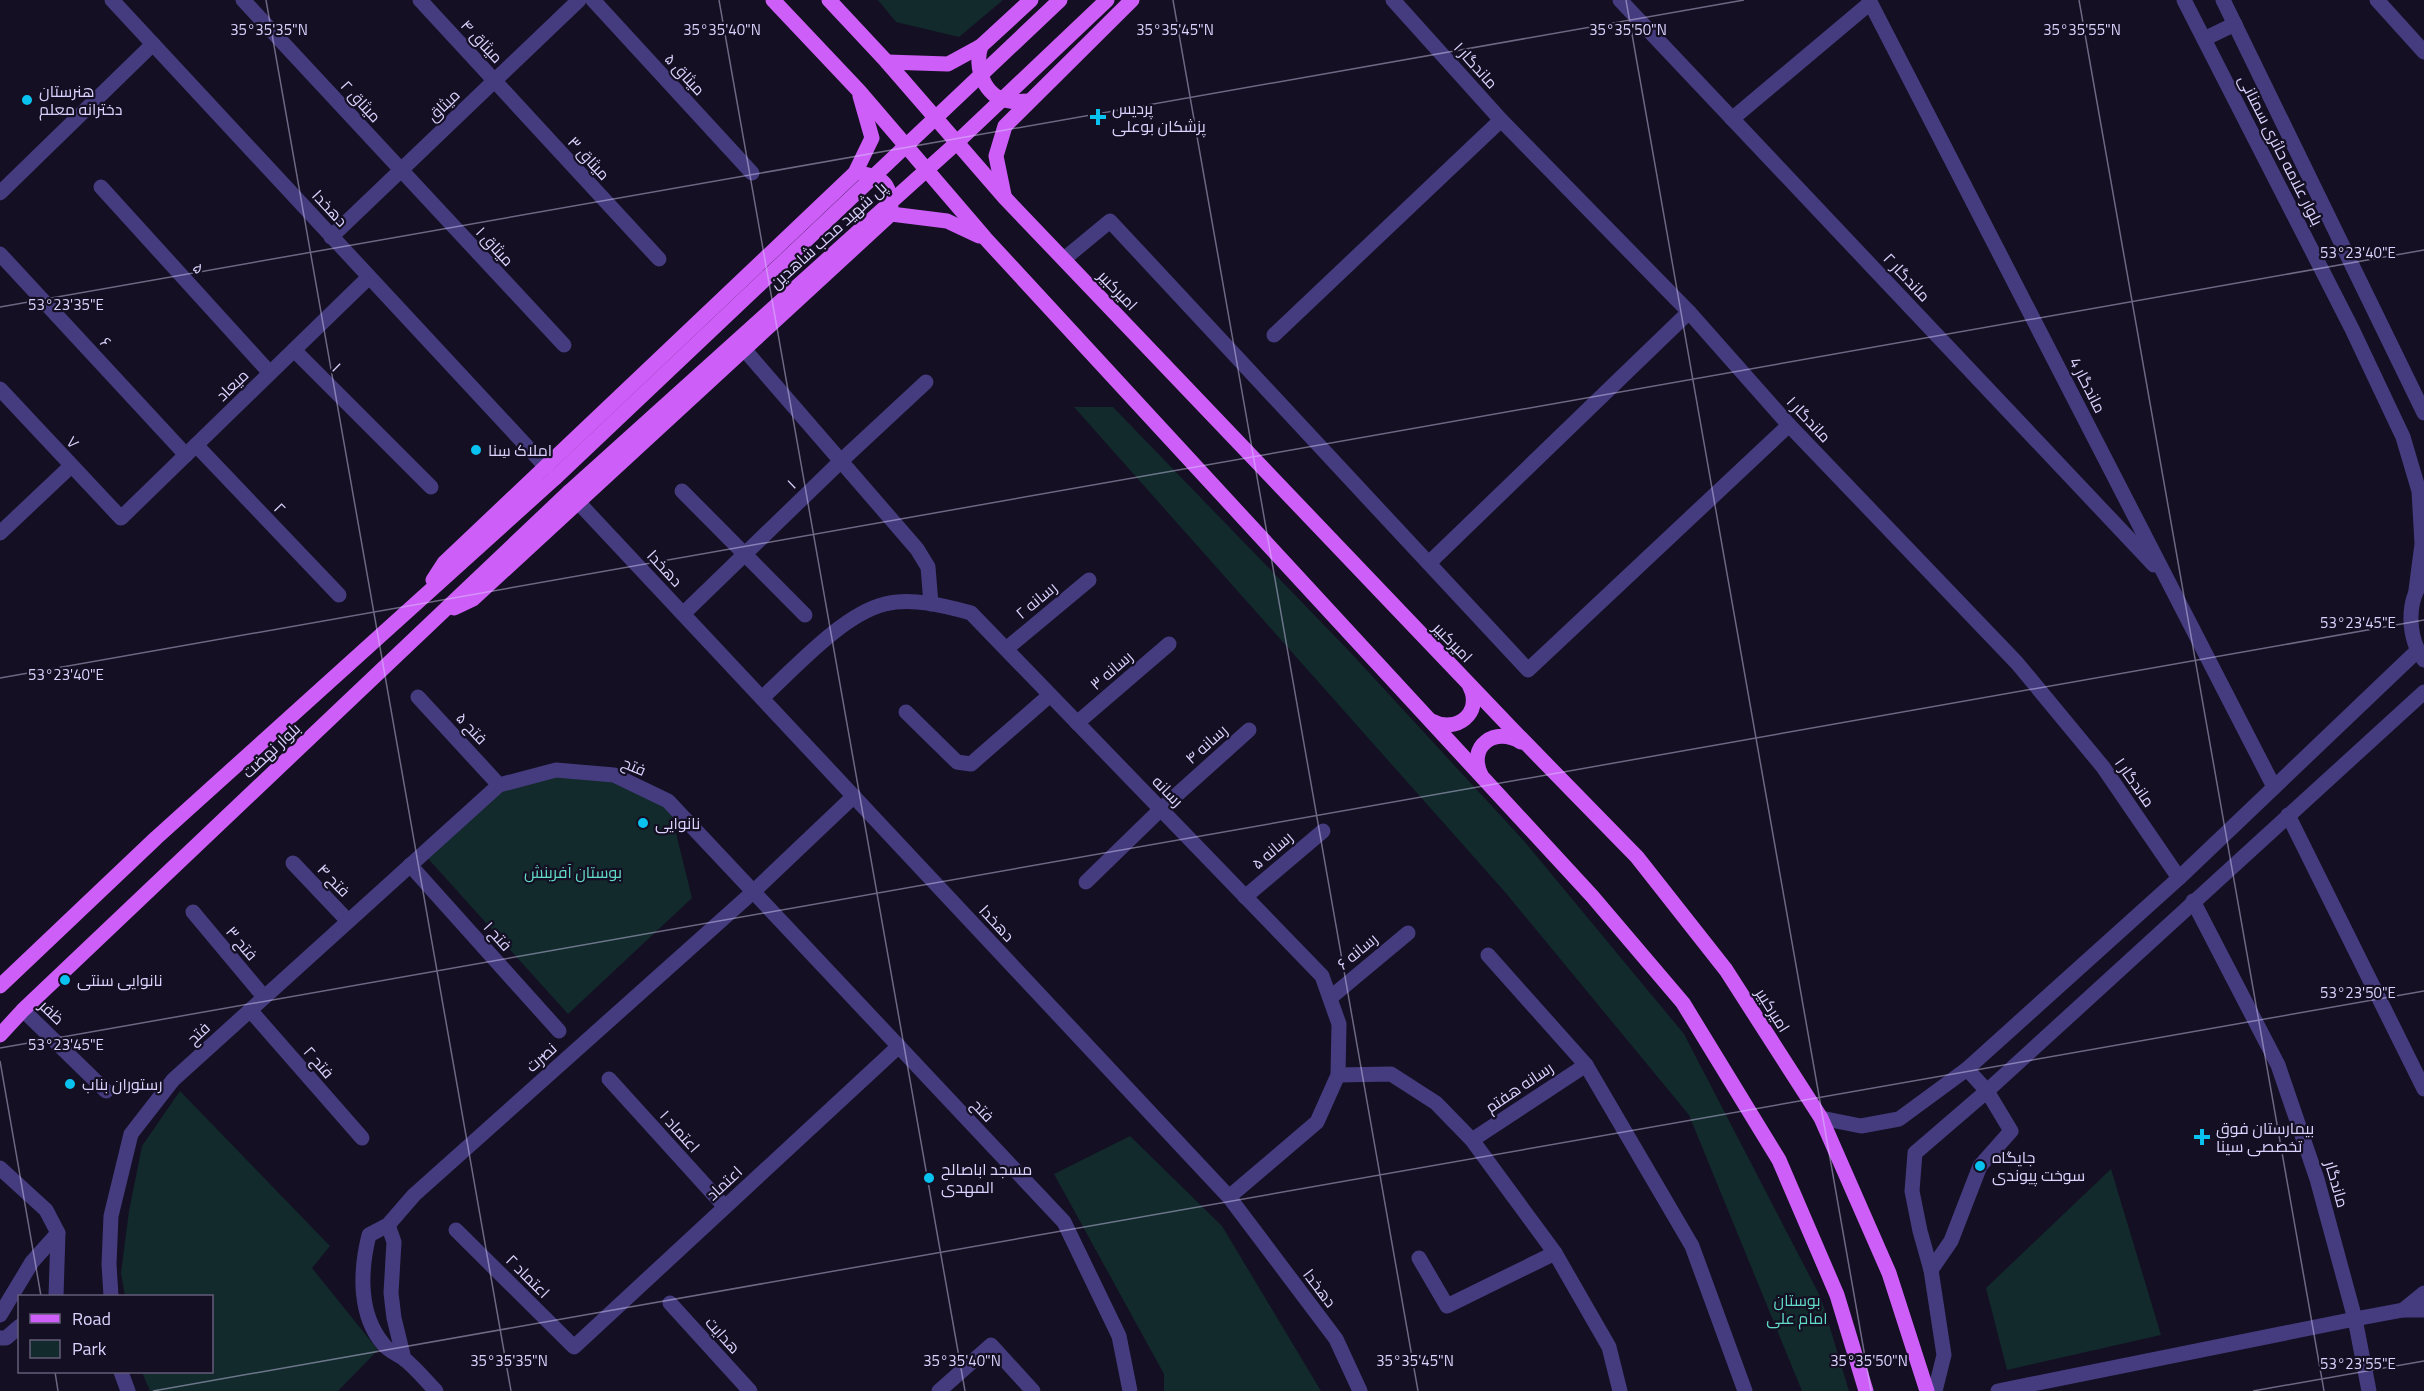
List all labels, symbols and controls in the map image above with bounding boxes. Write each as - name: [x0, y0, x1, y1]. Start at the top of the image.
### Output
- street label: میثاق ۴: [455, 14, 509, 68]
- text: 35°35'35"N: [230, 18, 308, 41]
- text: 35°35'40"N: [683, 18, 761, 41]
- text: 35°35'45"N: [1136, 18, 1214, 41]
- text: 35°35'50"N: [1589, 18, 1667, 41]
- text: 35°35'55"N: [2043, 18, 2121, 41]
- street label: ماندگار ۱: [1448, 36, 1504, 94]
- street label: میثاق ۵: [659, 47, 711, 101]
- street label: بلوار علامه حائری سمنانی: [2233, 71, 2329, 229]
- street label: میثاق ۲: [335, 74, 387, 128]
- place label: هنرستان دخترانه معلم: [39, 79, 122, 121]
- street label: میثاق: [421, 83, 465, 127]
- marker: هنرستان دخترانه معلم: [20, 93, 34, 107]
- place label: پردیس پزشکان بوعلی: [1112, 96, 1207, 138]
- marker: پردیس پزشکان بوعلی: [1089, 108, 1107, 126]
- street label: میثاق ۳: [562, 131, 616, 185]
- street label: پل شهید محب شاهدین: [764, 175, 893, 294]
- street label: دهخدا: [307, 184, 353, 232]
- street label: میثاق ۱: [470, 221, 520, 271]
- text: 53°23'40"E: [2320, 241, 2396, 264]
- street label: ماندگار ۲: [1878, 247, 1936, 307]
- street label: ۵: [187, 257, 211, 279]
- street label: امیرکبیر: [1092, 264, 1143, 316]
- text: 53°23'35"E: [28, 293, 104, 316]
- street label: ۶: [95, 331, 117, 353]
- street label: ماندگار 4: [2064, 353, 2112, 417]
- street label: ۱: [327, 357, 347, 377]
- street label: میعاد: [210, 363, 254, 407]
- street label: ماندگار ۱: [1781, 390, 1837, 448]
- street label: ۷: [61, 430, 85, 454]
- place label: املاک سِنا: [488, 438, 552, 462]
- marker: املاک سِنا: [469, 443, 483, 457]
- street label: ۱: [781, 474, 801, 494]
- street label: ۲: [268, 497, 292, 519]
- street label: دهخدا: [642, 544, 688, 592]
- street label: رسانه ۲: [1010, 575, 1062, 625]
- text: 53°23'45"E: [2320, 611, 2396, 634]
- street label: امیرکبیر: [1427, 616, 1478, 668]
- street label: رسانه ۳: [1084, 645, 1138, 695]
- text: 53°23'40"E: [28, 663, 104, 686]
- street label: ۵ فتح: [451, 706, 493, 750]
- street label: بلوار نهضت: [236, 717, 306, 783]
- street label: رسانه ۴: [1179, 718, 1233, 770]
- street label: فتح: [618, 750, 650, 782]
- street label: ماندگار ۱: [2109, 752, 2161, 812]
- street label: رسانه: [1147, 770, 1189, 812]
- place label: نانوایی: [655, 811, 700, 835]
- marker: نانوایی: [636, 816, 650, 830]
- street label: رسانه ۵: [1246, 825, 1298, 875]
- street label: فتح ۴: [312, 858, 356, 902]
- park label: بوستان آفرینش: [524, 860, 622, 884]
- street label: دهخدا: [974, 899, 1020, 947]
- street label: فتح ۱: [478, 916, 518, 956]
- street label: فتح ۳: [220, 920, 264, 966]
- street label: رسانه ۶: [1331, 927, 1383, 975]
- place label: نانوایی سنتی: [77, 968, 163, 992]
- marker: نانوایی سنتی: [58, 973, 72, 987]
- text: 53°23'50"E: [2320, 981, 2396, 1004]
- street label: امیرکبیر: [1749, 982, 1796, 1037]
- street label: ظفر: [33, 993, 70, 1030]
- street label: فتح: [181, 1016, 215, 1050]
- text: 53°23'45"E: [28, 1033, 104, 1056]
- street label: نصرت: [520, 1036, 562, 1078]
- street label: فتح ۲: [298, 1040, 340, 1084]
- street label: رسانه هفتم: [1480, 1055, 1558, 1119]
- place label: رستوران بناب: [82, 1072, 162, 1096]
- marker: رستوران بناب: [63, 1077, 77, 1091]
- street label: فتح: [966, 1093, 1000, 1127]
- street label: اعتماد ۱: [654, 1104, 706, 1158]
- place label: بیمارستان فوق تخصصی سینا: [2216, 1116, 2314, 1158]
- marker: بیمارستان فوق تخصصی سینا: [2193, 1128, 2211, 1146]
- place label: جایگاه سوخت پیوندی: [1992, 1145, 2085, 1187]
- place label: مسجد اباصالح المهدی: [941, 1157, 1032, 1199]
- street label: ماندگار: [2319, 1157, 2355, 1210]
- marker: جایگاه سوخت پیوندی: [1973, 1159, 1987, 1173]
- street label: اعتماد: [701, 1160, 747, 1206]
- marker: مسجد اباصالح المهدی: [922, 1171, 936, 1185]
- street label: اعتماد ۲: [501, 1249, 555, 1303]
- street label: دهخدا: [1297, 1264, 1343, 1312]
- park label: بوستان امام علی: [1766, 1288, 1828, 1330]
- legend: [18, 1295, 213, 1373]
- text: Road: [72, 1305, 111, 1332]
- street label: هدایت: [700, 1311, 746, 1359]
- text: Park: [72, 1335, 107, 1362]
- text: 35°35'35"N: [470, 1349, 548, 1372]
- text: 35°35'40"N: [923, 1349, 1001, 1372]
- text: 35°35'45"N: [1376, 1349, 1454, 1372]
- text: 35°35'50"N: [1830, 1349, 1908, 1372]
- text: 53°23'55"E: [2320, 1352, 2396, 1375]

